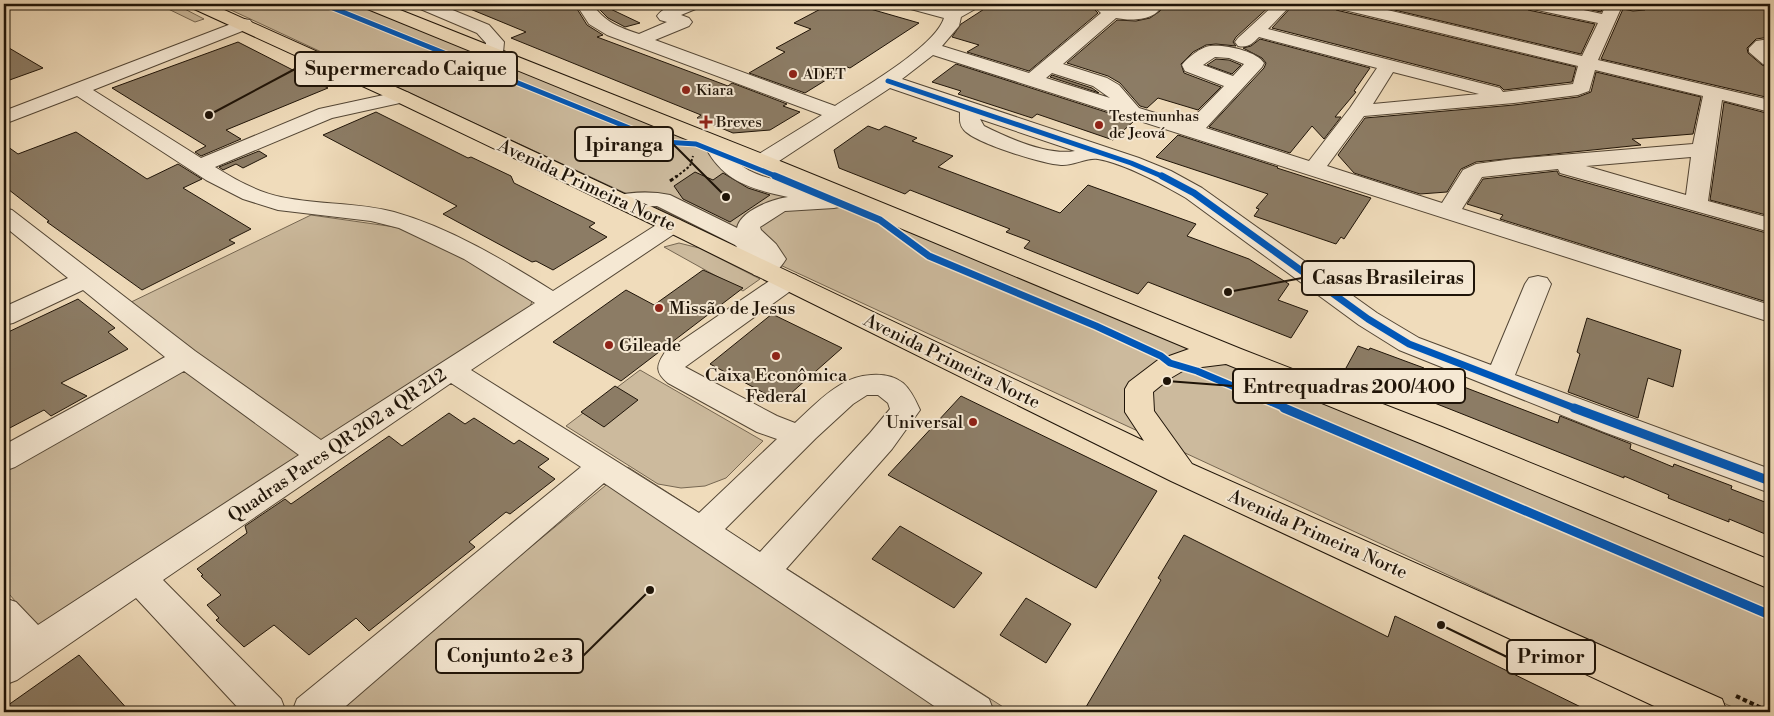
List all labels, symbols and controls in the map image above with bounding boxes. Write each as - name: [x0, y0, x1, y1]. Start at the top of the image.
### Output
- callout: Supermercado Caique: [295, 52, 517, 86]
- text: Supermercado Caique: [305, 57, 507, 81]
- place label: ADET: [802, 65, 846, 84]
- marker: ADET: [787, 68, 799, 80]
- place label: Kiara: [696, 81, 734, 100]
- marker: Kiara: [680, 84, 692, 96]
- place label: Testemunhas de Jeová: [1109, 107, 1199, 143]
- place label: Breves: [715, 113, 762, 132]
- marker: Breves: [700, 116, 712, 128]
- marker: Testemunhas de Jeová: [1093, 119, 1105, 131]
- callout: Ipiranga: [575, 127, 673, 161]
- text: Ipiranga: [585, 133, 664, 157]
- street label: Avenida Primeira Norte: [493, 134, 679, 237]
- callout: Casas Brasileiras: [1302, 261, 1474, 295]
- text: Casas Brasileiras: [1312, 266, 1464, 290]
- place label: Missão de Jesus: [669, 297, 796, 320]
- marker: Missão de Jesus: [653, 302, 665, 314]
- street label: Avenida Primeira Norte: [859, 308, 1044, 414]
- place label: Gileade: [619, 334, 681, 357]
- marker: Gileade: [603, 339, 615, 351]
- marker: Caixa Econômica Federal: [770, 350, 782, 362]
- street label: Quadras Pares QR 202 a QR 212: [224, 364, 451, 527]
- place label: Caixa Econômica Federal: [705, 364, 848, 408]
- callout: Entrequadras 200/400: [1233, 369, 1465, 403]
- text: Entrequadras 200/400: [1243, 375, 1455, 399]
- place label: Universal: [886, 411, 964, 434]
- marker: Universal: [967, 416, 979, 428]
- street label: Avenida Primeira Norte: [1224, 484, 1411, 584]
- callout: Conjunto 2 e 3: [436, 639, 583, 673]
- callout: Primor: [1507, 640, 1595, 674]
- text: Conjunto 2 e 3: [447, 644, 573, 668]
- text: Primor: [1517, 645, 1585, 669]

